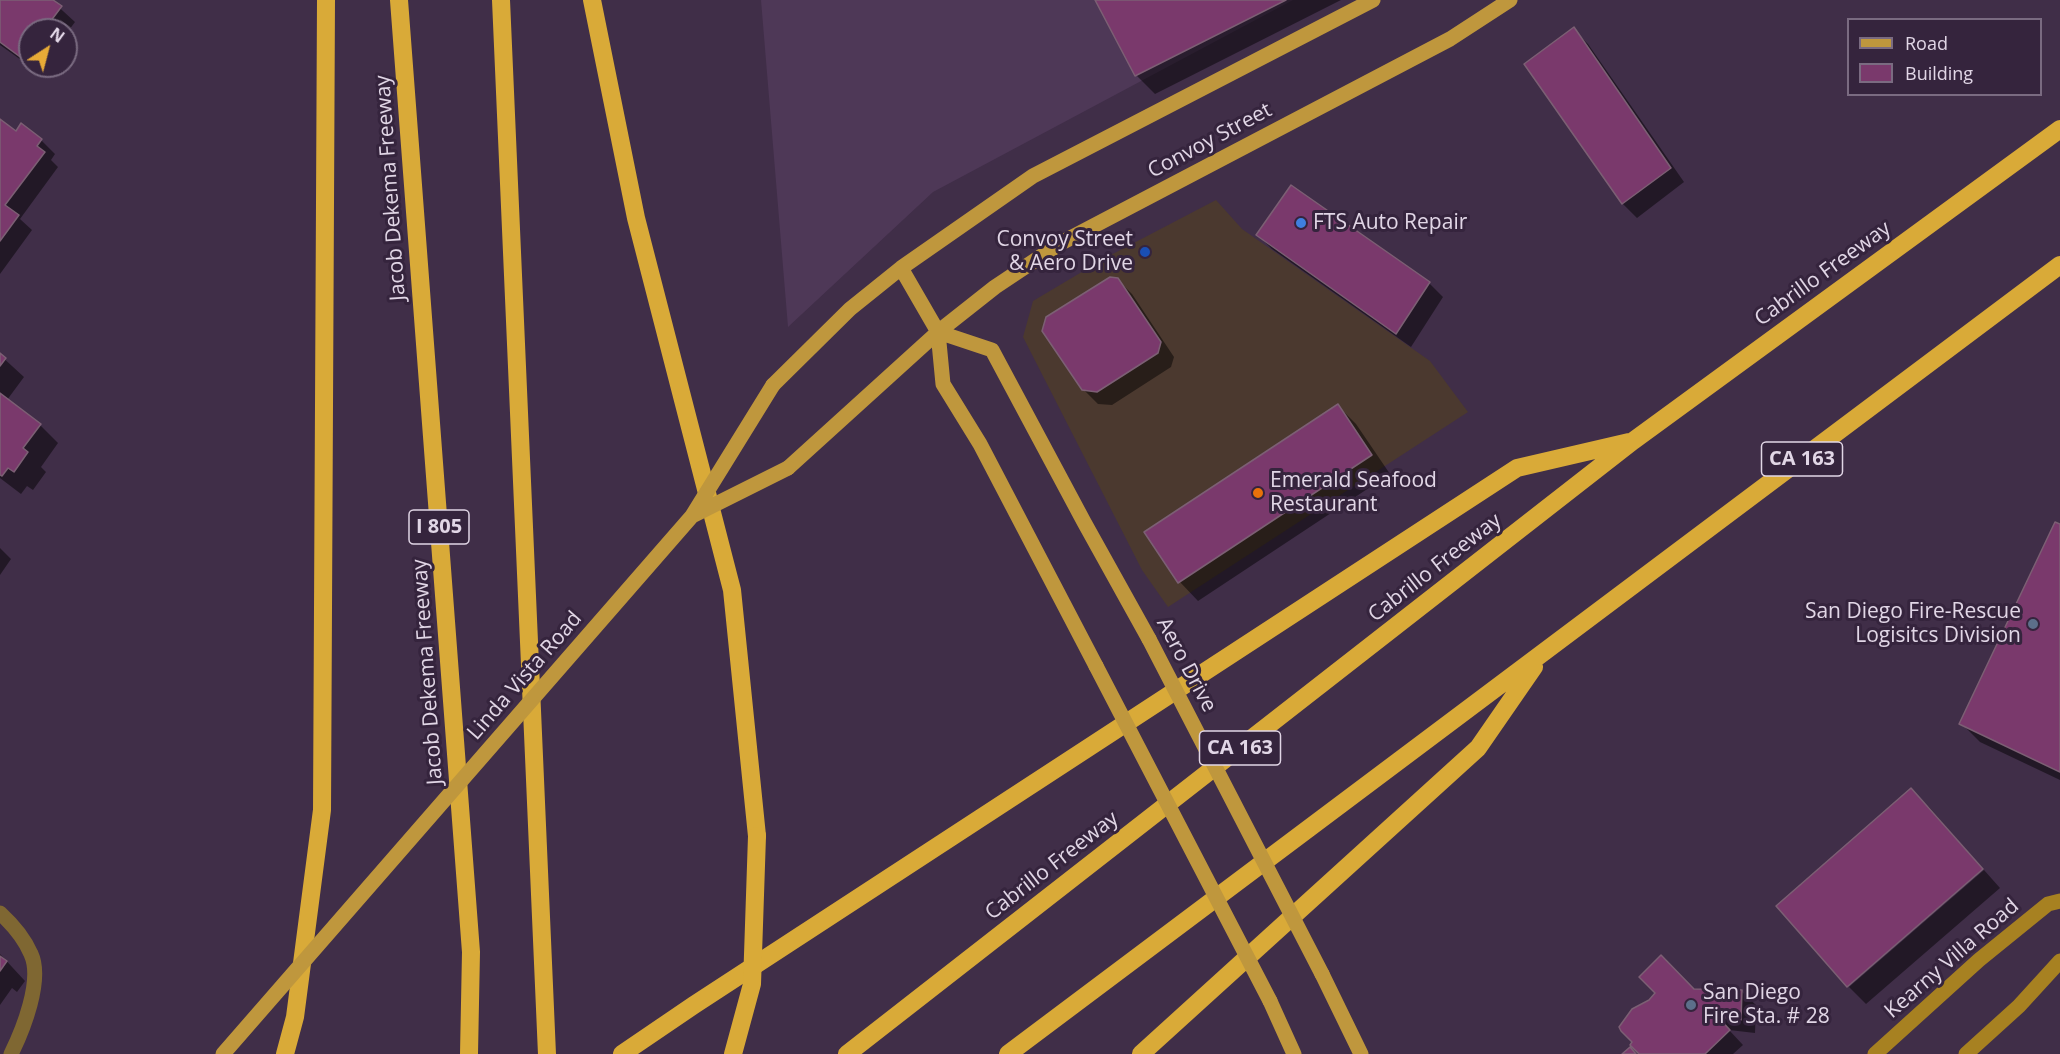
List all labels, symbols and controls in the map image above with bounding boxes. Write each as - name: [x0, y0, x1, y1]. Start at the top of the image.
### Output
- north arrow: [18, 18, 78, 78]
- legend: [1847, 18, 2042, 96]
- text: N: [46, 22, 69, 48]
- text: Road: [1905, 31, 1948, 55]
- text: Building: [1905, 61, 1973, 85]
- street label: Jacob Dekema Freeway: [371, 74, 411, 302]
- street label: Convoy Street: [1144, 98, 1276, 184]
- place label: FTS Auto Repair: [1313, 210, 1467, 236]
- marker: FTS Auto Repair: [1294, 216, 1308, 230]
- street label: Cabrillo Freeway: [1750, 216, 1896, 332]
- place label: Convoy Street & Aero Drive: [997, 227, 1133, 277]
- marker: Convoy Street & Aero Drive: [1138, 245, 1152, 259]
- road number: CA 163: [1762, 442, 1842, 476]
- place label: Emerald Seafood Restaurant: [1270, 468, 1437, 518]
- marker: Emerald Seafood Restaurant: [1251, 486, 1265, 500]
- street label: Cabrillo Freeway: [1363, 508, 1507, 628]
- road number: I 805: [409, 510, 469, 544]
- street label: Jacob Dekema Freeway: [408, 558, 448, 786]
- place label: San Diego Fire-Rescue Logisitcs Division: [1805, 599, 2021, 649]
- street label: Linda Vista Road: [462, 607, 588, 745]
- street label: Aero Drive: [1151, 614, 1221, 716]
- marker: San Diego Fire-Rescue Logisitcs Division: [2026, 617, 2040, 631]
- road number: CA 163: [1200, 731, 1280, 765]
- street label: Cabrillo Freeway: [980, 806, 1124, 926]
- street label: Kearny Villa Road: [1880, 894, 2024, 1024]
- place label: San Diego Fire Sta. # 28: [1703, 980, 1830, 1030]
- marker: San Diego Fire Sta. # 28: [1684, 998, 1698, 1012]

